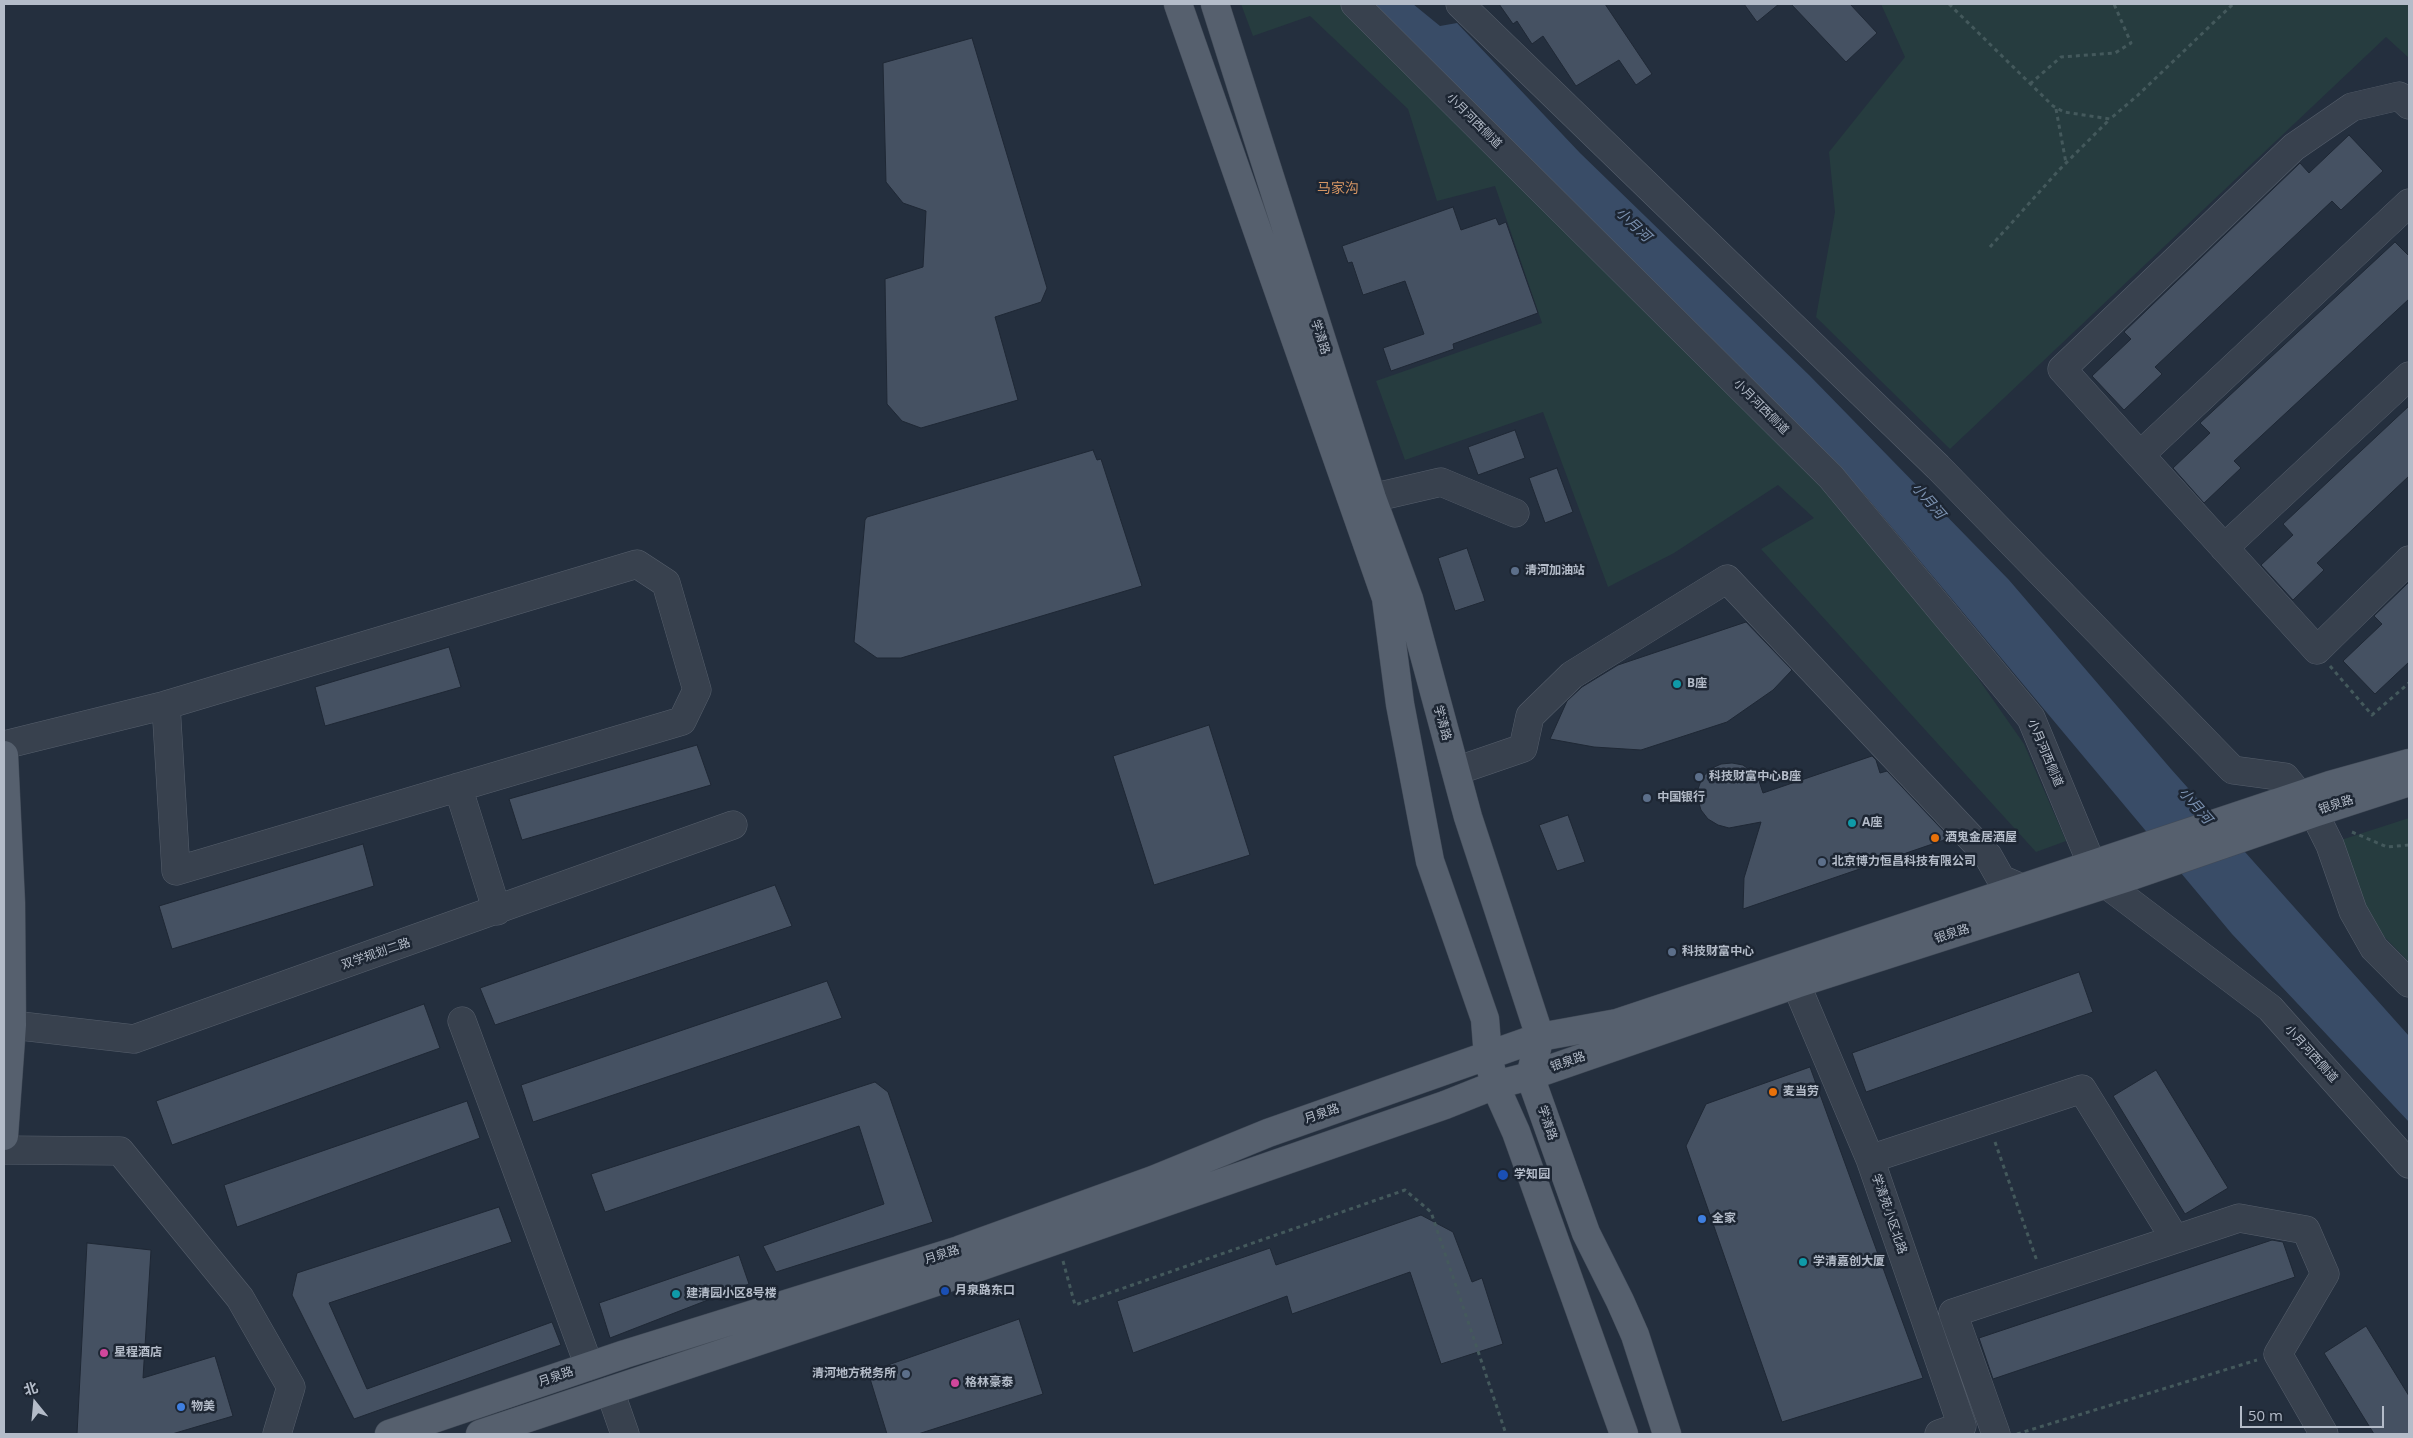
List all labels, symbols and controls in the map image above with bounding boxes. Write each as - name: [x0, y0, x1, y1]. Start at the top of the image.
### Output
- street label: 小月河西侧道: [1443, 90, 1505, 152]
- district label: 马家沟: [1317, 181, 1359, 197]
- water label: 小月河: [1612, 205, 1654, 245]
- street label: 学清路: [1308, 318, 1332, 356]
- street label: 小月河西侧道: [1730, 376, 1792, 438]
- water label: 小月河: [1908, 480, 1948, 522]
- place label: 清河加油站: [1525, 564, 1585, 578]
- marker: 清河加油站: [1509, 565, 1521, 577]
- place label: B座: [1687, 677, 1707, 691]
- marker: B座: [1671, 678, 1683, 690]
- street label: 学清路: [1430, 704, 1454, 742]
- street label: 小月河西侧道: [2024, 717, 2066, 789]
- place label: 科技财富中心B座: [1709, 770, 1801, 784]
- marker: 科技财富中心B座: [1693, 771, 1705, 783]
- water label: 小月河: [2175, 785, 2215, 827]
- place label: 中国银行: [1657, 791, 1705, 805]
- marker: 中国银行: [1641, 792, 1653, 804]
- street label: 银泉路: [2317, 793, 2355, 817]
- place label: A座: [1862, 816, 1882, 830]
- marker: A座: [1846, 817, 1858, 829]
- place label: 酒鬼金居酒屋: [1945, 831, 2017, 845]
- marker: 酒鬼金居酒屋: [1929, 832, 1941, 844]
- place label: 北京博力恒昌科技有限公司: [1832, 855, 1976, 869]
- marker: 北京博力恒昌科技有限公司: [1816, 856, 1828, 868]
- street label: 银泉路: [1933, 922, 1971, 946]
- street label: 双学规划二路: [340, 935, 412, 973]
- place label: 科技财富中心: [1682, 945, 1754, 959]
- marker: 科技财富中心: [1666, 946, 1678, 958]
- street label: 小月河西侧道: [2282, 1022, 2340, 1086]
- street label: 银泉路: [1549, 1049, 1587, 1075]
- place label: 麦当劳: [1783, 1085, 1819, 1099]
- marker: 麦当劳: [1767, 1086, 1779, 1098]
- street label: 月泉路: [1303, 1101, 1341, 1127]
- street label: 学清路: [1534, 1104, 1560, 1142]
- marker: 学知园: [1496, 1168, 1510, 1182]
- place label: 学知园: [1514, 1168, 1550, 1182]
- street label: 学清苑小区北路: [1869, 1172, 1909, 1256]
- place label: 全家: [1712, 1212, 1736, 1226]
- marker: 全家: [1696, 1213, 1708, 1225]
- street label: 月泉路: [923, 1243, 961, 1267]
- place label: 学清嘉创大厦: [1813, 1255, 1885, 1269]
- marker: 学清嘉创大厦: [1797, 1256, 1809, 1268]
- place label: 月泉路东口: [955, 1284, 1015, 1298]
- marker: 月泉路东口: [939, 1285, 951, 1297]
- place label: 建清园小区8号楼: [686, 1287, 777, 1301]
- marker: 建清园小区8号楼: [670, 1288, 682, 1300]
- place label: 星程酒店: [114, 1346, 162, 1360]
- marker: 星程酒店: [98, 1347, 110, 1359]
- street label: 月泉路: [537, 1364, 575, 1390]
- place label: 清河地方税务所: [812, 1367, 896, 1381]
- marker: 清河地方税务所: [900, 1368, 912, 1380]
- place label: 格林豪泰: [965, 1376, 1013, 1390]
- text: 北: [21, 1377, 40, 1399]
- marker: 格林豪泰: [949, 1377, 961, 1389]
- north arrow: [10, 1378, 60, 1428]
- scale bar: [2243, 1396, 2387, 1428]
- place label: 物美: [191, 1400, 215, 1414]
- marker: 物美: [175, 1401, 187, 1413]
- text: 50 m: [2248, 1405, 2283, 1425]

